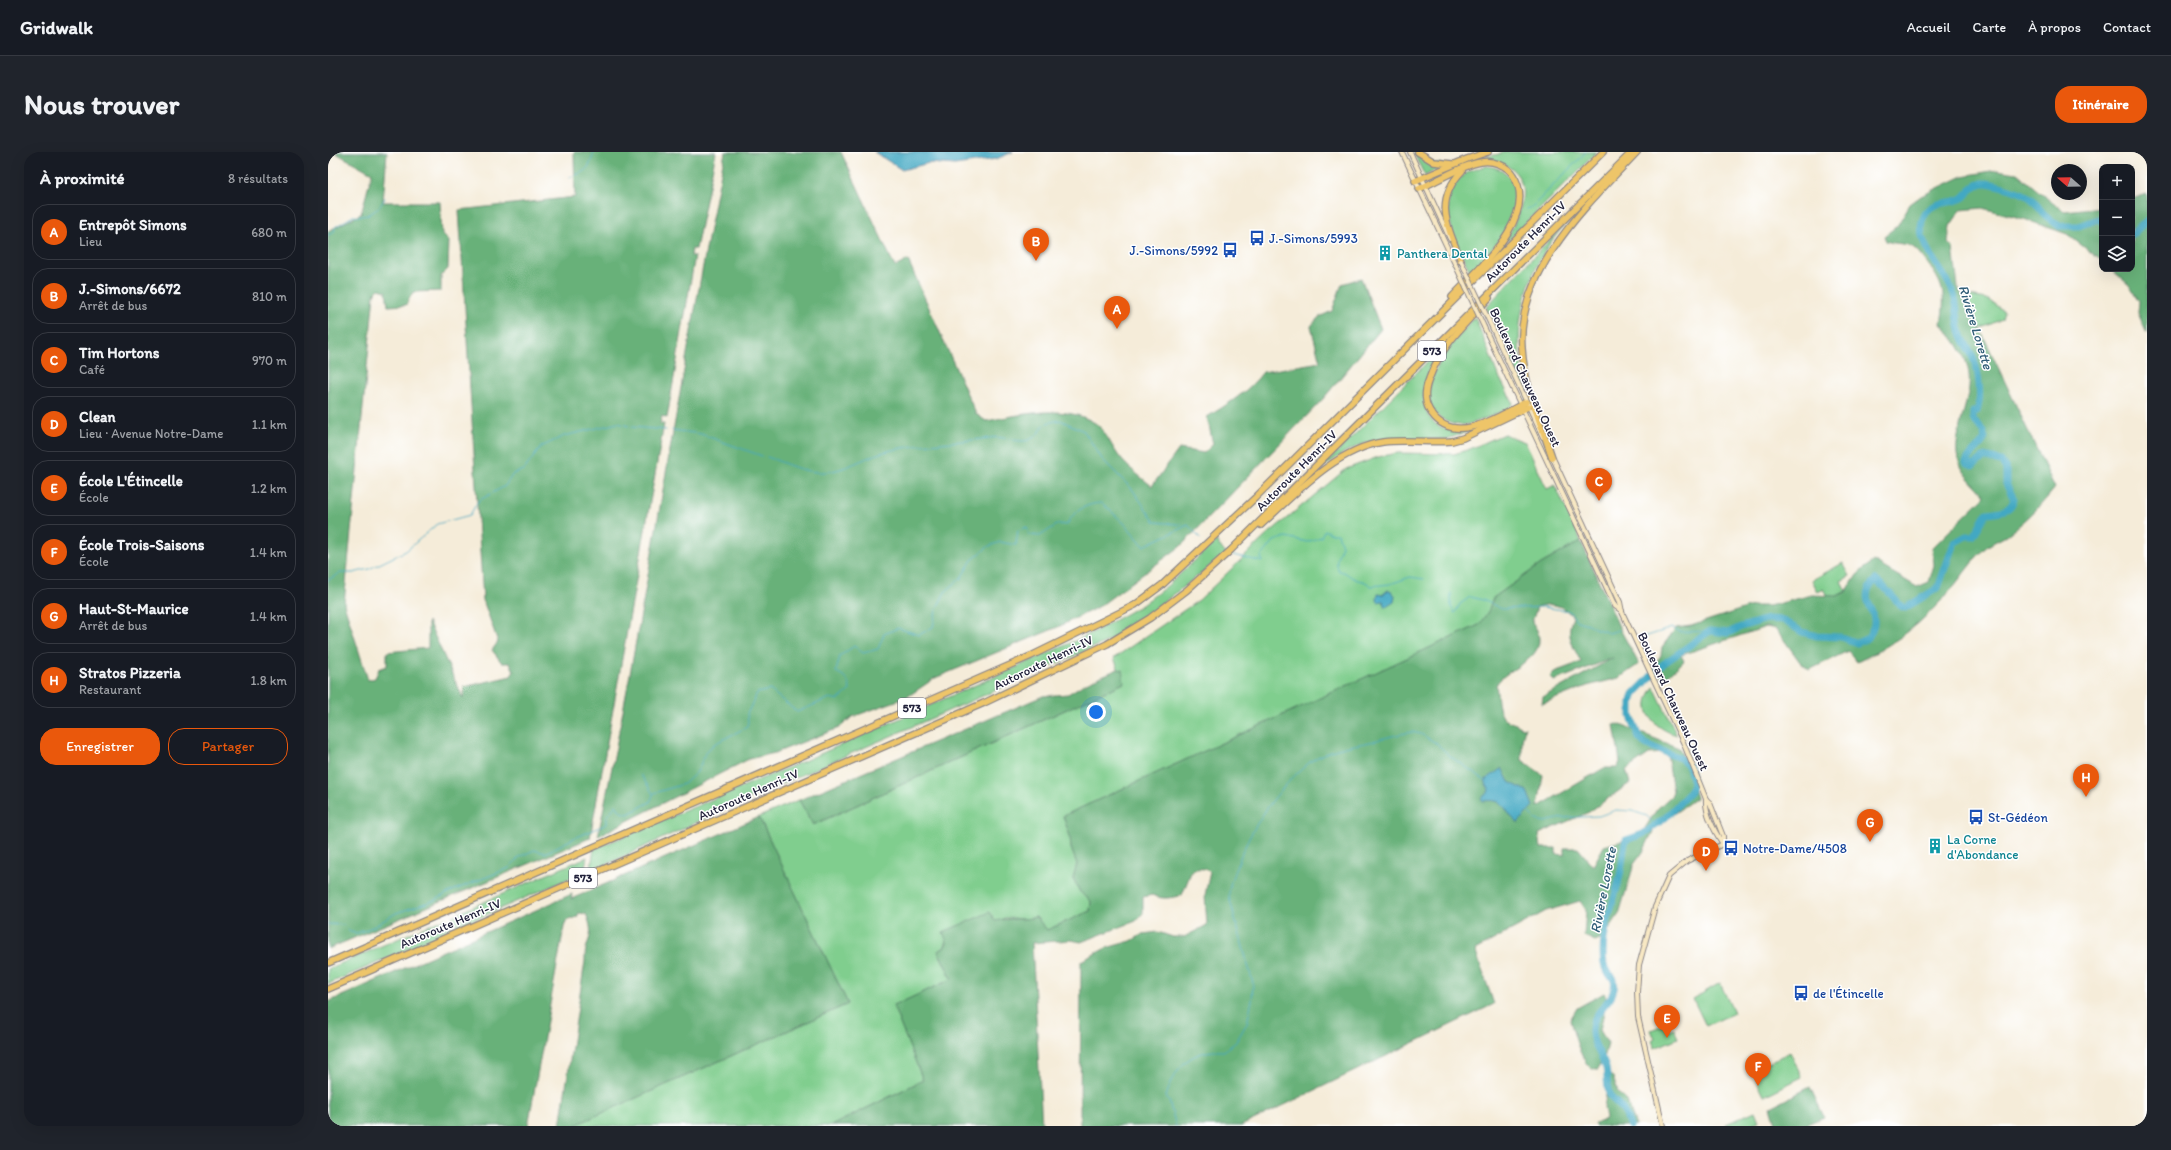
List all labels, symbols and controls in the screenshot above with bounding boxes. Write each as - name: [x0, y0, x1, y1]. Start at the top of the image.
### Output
- text: Gridwalk: [20, 16, 93, 39]
- text: Accueil: [1907, 19, 1950, 36]
- text: Carte: [1972, 19, 2006, 36]
- text: À propos: [2028, 19, 2081, 36]
- text: Contact: [2103, 19, 2151, 36]
- button: Itinéraire: [2055, 86, 2147, 123]
- text: Nous trouver: [24, 87, 179, 121]
- north arrow: [2051, 164, 2087, 200]
- map controls: [2099, 164, 2135, 272]
- button: +: [2099, 164, 2135, 200]
- text: À proximité: [40, 168, 125, 188]
- text: 8 résultats: [228, 171, 288, 186]
- street label: Autoroute Henri-IV: [1482, 198, 1569, 285]
- button: −: [2099, 200, 2135, 236]
- text: Entrepôt Simons: [79, 216, 187, 234]
- text: A: [50, 225, 58, 240]
- text: 680 m: [251, 225, 287, 240]
- pin: B: [1023, 228, 1049, 261]
- bus stop icon: J.-Simons/5993: [1248, 229, 1266, 247]
- place label: J.-Simons/5993: [1269, 231, 1358, 246]
- text: Lieu: [79, 234, 102, 249]
- button: layers: [2099, 236, 2135, 272]
- bus stop icon: J.-Simons/5992: [1221, 241, 1239, 259]
- place label: J.-Simons/5992: [1130, 243, 1218, 258]
- building icon: Panthera Dental: [1376, 244, 1394, 262]
- place label: Panthera Dental: [1397, 246, 1488, 261]
- text: J.-Simons/6672: [79, 280, 181, 298]
- water label: Rivière Lorette: [1955, 283, 1997, 372]
- text: B: [50, 289, 58, 304]
- text: 810 m: [252, 289, 287, 304]
- pin: A: [1104, 296, 1130, 329]
- text: Arrêt de bus: [79, 298, 147, 313]
- street label: Boulevard Chauveau Ouest: [1487, 306, 1564, 449]
- road number: 573: [1418, 341, 1446, 361]
- text: Tim Hortons: [79, 344, 159, 362]
- text: C: [50, 353, 58, 368]
- text: 970 m: [252, 353, 287, 368]
- text: Café: [79, 362, 105, 377]
- text: Clean: [79, 408, 115, 426]
- text: D: [50, 417, 58, 432]
- text: 1.1 km: [252, 417, 287, 432]
- text: Lieu · Avenue Notre-Dame: [79, 426, 223, 441]
- street label: Autoroute Henri-IV: [1253, 427, 1340, 514]
- pin: C: [1586, 468, 1612, 501]
- text: École L'Étincelle: [79, 472, 183, 490]
- text: E: [50, 481, 58, 496]
- text: 1.2 km: [251, 481, 287, 496]
- text: École: [79, 490, 109, 505]
- text: École Trois-Saisons: [79, 536, 204, 554]
- text: F: [51, 545, 57, 560]
- text: 1.4 km: [250, 545, 287, 560]
- text: École: [79, 554, 109, 569]
- text: Haut-St-Maurice: [79, 600, 189, 618]
- text: G: [50, 609, 58, 624]
- text: 1.4 km: [250, 609, 287, 624]
- text: Arrêt de bus: [79, 618, 147, 633]
- street label: Boulevard Chauveau Ouest: [1635, 630, 1712, 773]
- street label: Autoroute Henri-IV: [991, 632, 1095, 693]
- text: Stratos Pizzeria: [79, 664, 181, 682]
- text: H: [50, 673, 59, 688]
- text: 1.8 km: [251, 673, 287, 688]
- text: Restaurant: [79, 682, 141, 697]
- road number: 573: [898, 698, 926, 718]
- your location: [1086, 702, 1106, 722]
- button: Enregistrer: [40, 728, 160, 765]
- button: Partager: [168, 728, 288, 765]
- pin: H: [2073, 764, 2099, 797]
- street label: Autoroute Henri-IV: [696, 765, 801, 823]
- bus stop icon: St-Gédéon: [1967, 808, 1985, 826]
- pin: G: [1857, 809, 1883, 842]
- place label: St-Gédéon: [1988, 810, 2048, 825]
- place label: La Corne d'Abondance: [1947, 832, 2019, 862]
- building icon: La Corne d'Abondance: [1926, 837, 1944, 855]
- pin: D: [1693, 838, 1719, 871]
- bus stop icon: Notre-Dame/4508: [1722, 839, 1740, 857]
- place label: Notre-Dame/4508: [1743, 841, 1847, 856]
- water label: Rivière Lorette: [1587, 844, 1620, 934]
- road number: 573: [569, 868, 597, 888]
- street label: Autoroute Henri-IV: [398, 895, 503, 951]
- bus stop icon: de l'Étincelle: [1792, 984, 1810, 1002]
- place label: de l'Étincelle: [1813, 986, 1884, 1001]
- pin: E: [1654, 1005, 1680, 1038]
- pin: F: [1745, 1053, 1771, 1086]

